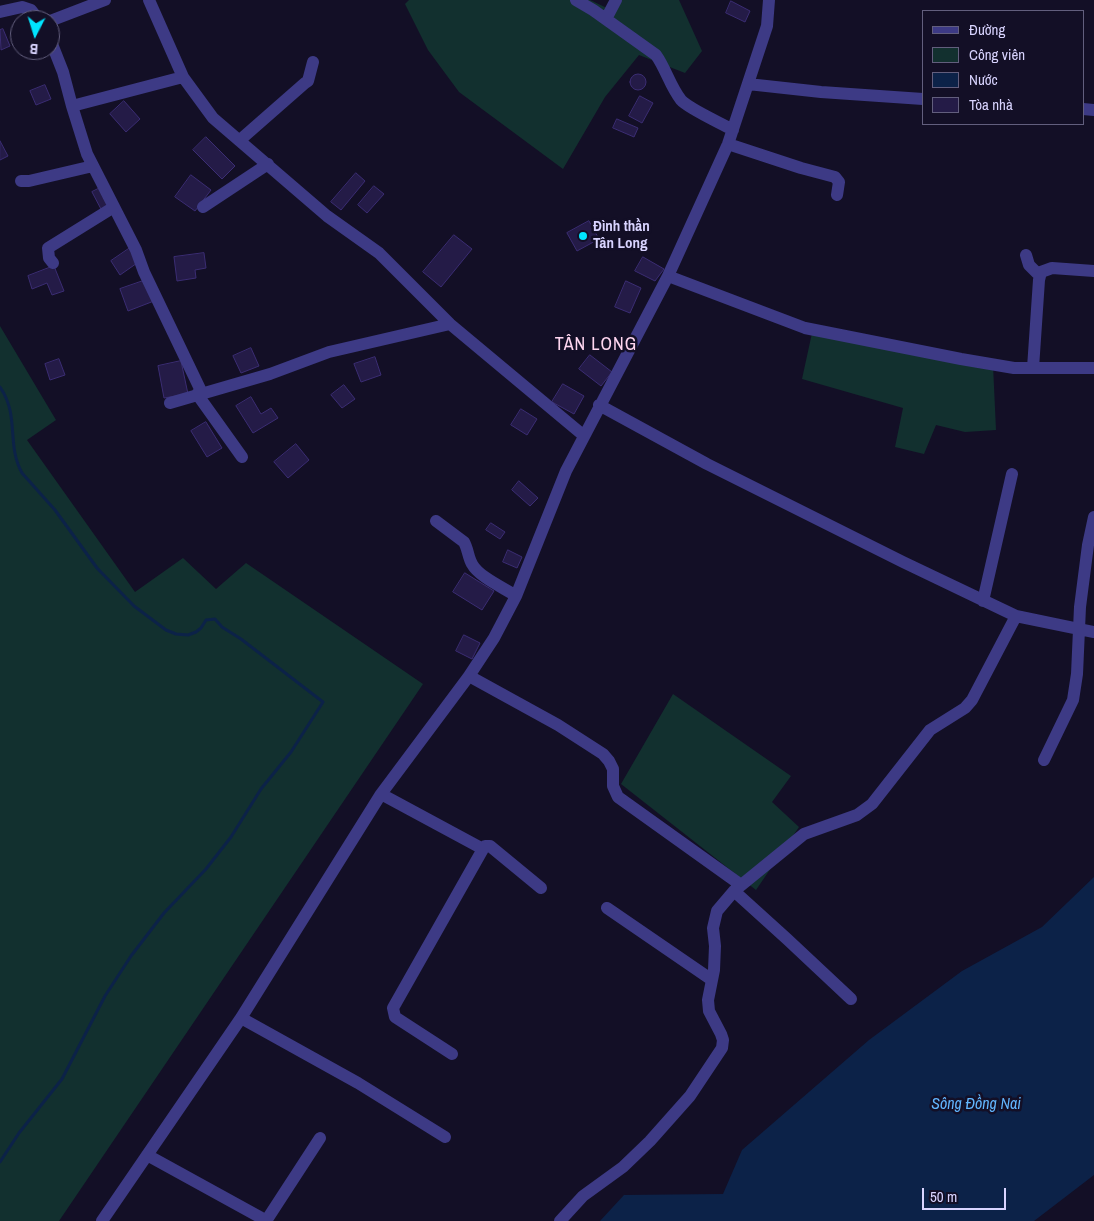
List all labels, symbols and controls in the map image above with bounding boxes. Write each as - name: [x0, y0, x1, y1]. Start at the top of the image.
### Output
- north arrow: [10, 10, 60, 60]
- legend: [922, 10, 1084, 125]
- text: Đường: [969, 19, 1005, 40]
- text: B: [29, 40, 39, 58]
- text: Công viên: [969, 44, 1025, 65]
- text: Nước: [969, 69, 998, 90]
- text: Tòa nhà: [969, 94, 1013, 115]
- place label: Đình thần Tân Long: [593, 218, 650, 253]
- marker: Đình thần Tân Long: [577, 230, 589, 242]
- district label: TÂN LONG: [554, 334, 638, 356]
- water label: Sông Đồng Nai: [931, 1095, 1021, 1115]
- scale bar: [924, 1178, 1008, 1210]
- text: 50 m: [930, 1186, 957, 1207]

